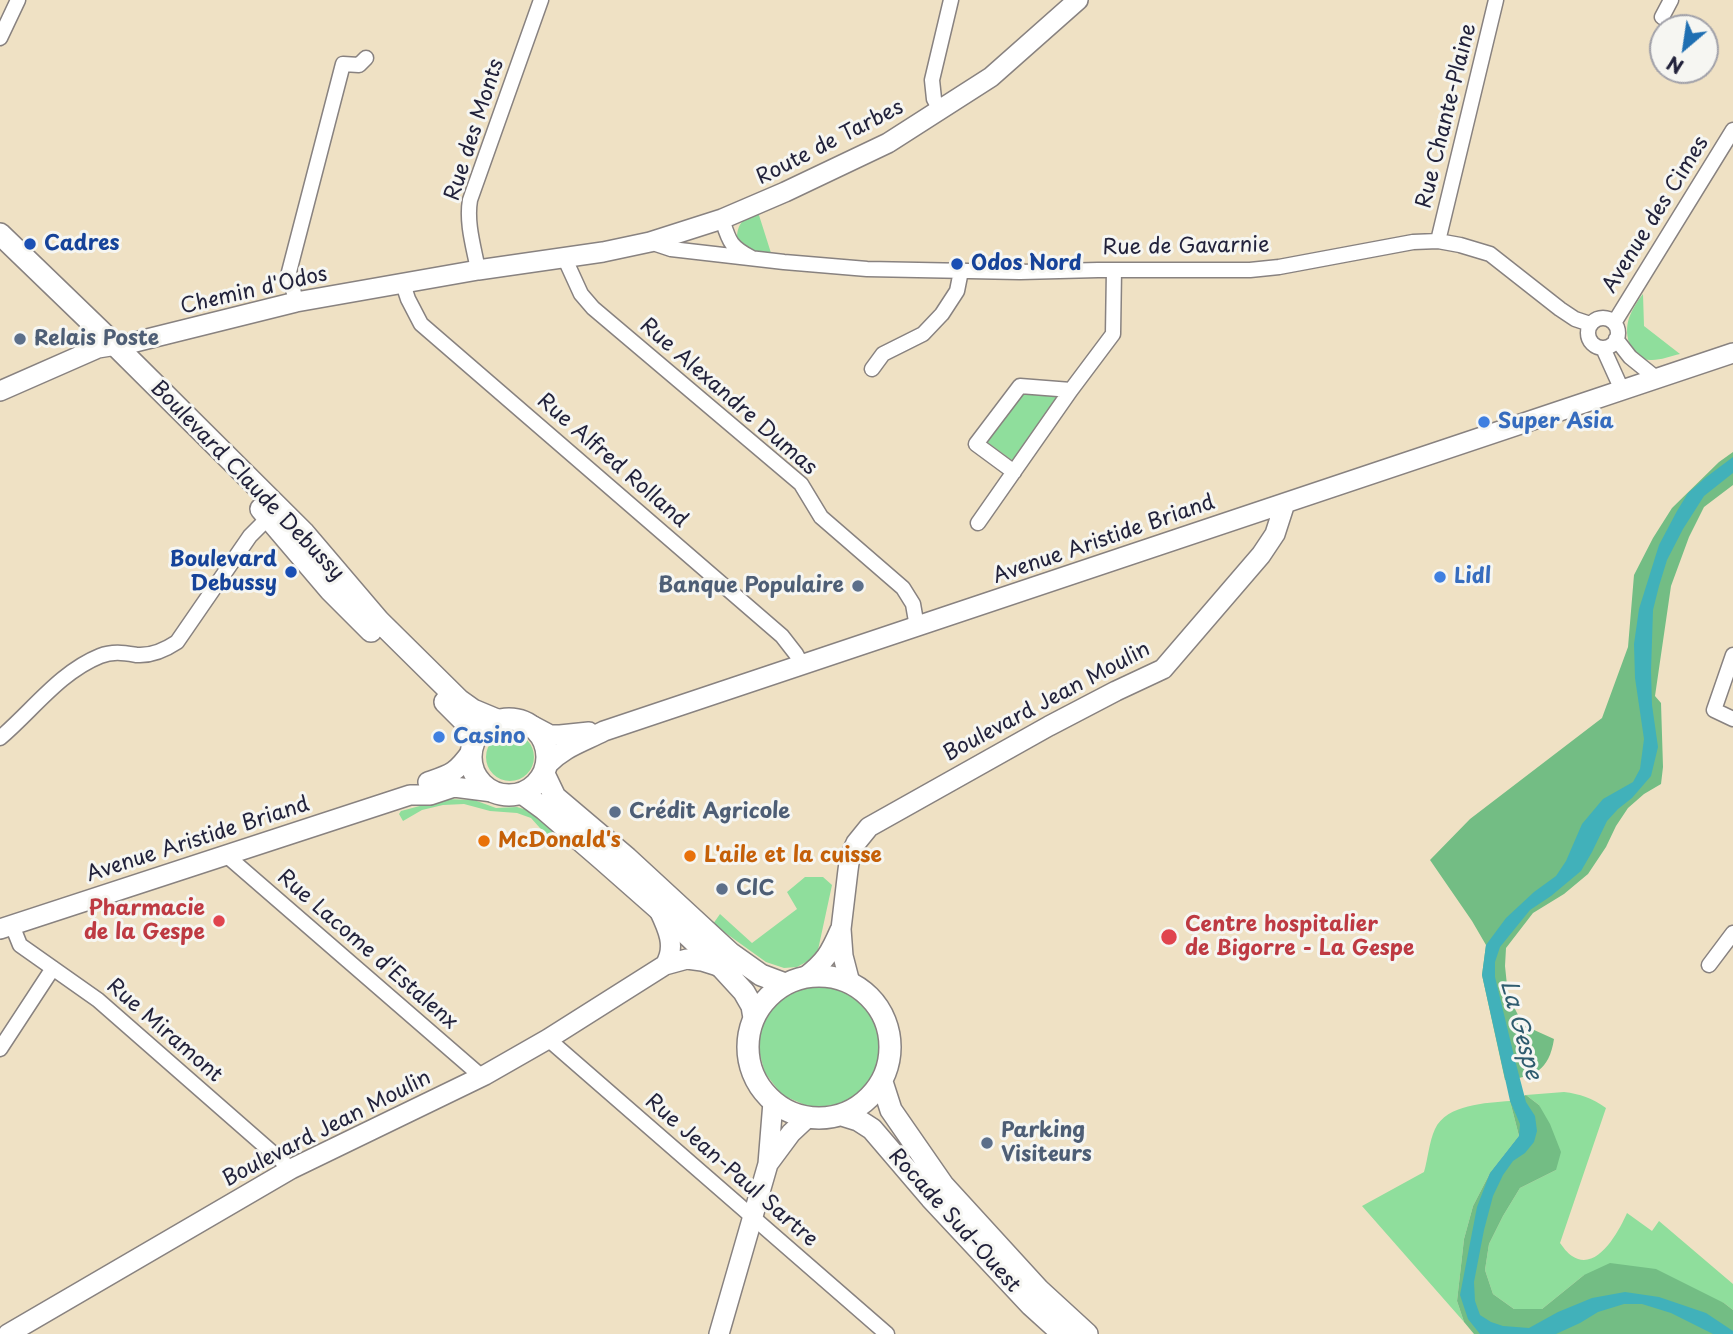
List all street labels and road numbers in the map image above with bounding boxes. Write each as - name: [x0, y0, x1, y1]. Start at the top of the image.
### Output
- street label: Rue Chante-Plaine: [1412, 21, 1482, 211]
- street label: Rue des Monts: [440, 56, 510, 204]
- street label: Route de Tarbes: [752, 95, 908, 191]
- street label: Avenue des Cimes: [1598, 132, 1714, 298]
- street label: Rue de Gavarnie: [1102, 233, 1270, 261]
- street label: Chemin d'Odos: [178, 262, 330, 320]
- street label: Rue Alexandre Dumas: [634, 313, 822, 481]
- street label: Boulevard Claude Debussy: [145, 376, 349, 586]
- street label: Rue Alfred Rolland: [531, 389, 693, 533]
- street label: Avenue Aristide Briand: [990, 490, 1218, 590]
- street label: Boulevard Jean Moulin: [939, 637, 1155, 767]
- street label: Avenue Aristide Briand: [83, 792, 313, 888]
- street label: Rue Lacome d'Estalenx: [272, 865, 462, 1035]
- street label: Rue Miramont: [101, 974, 227, 1088]
- street label: Boulevard Jean Moulin: [219, 1065, 435, 1193]
- street label: Rue Jean-Paul Sartre: [640, 1089, 822, 1253]
- street label: Rocade Sud-Ouest: [883, 1144, 1025, 1298]

